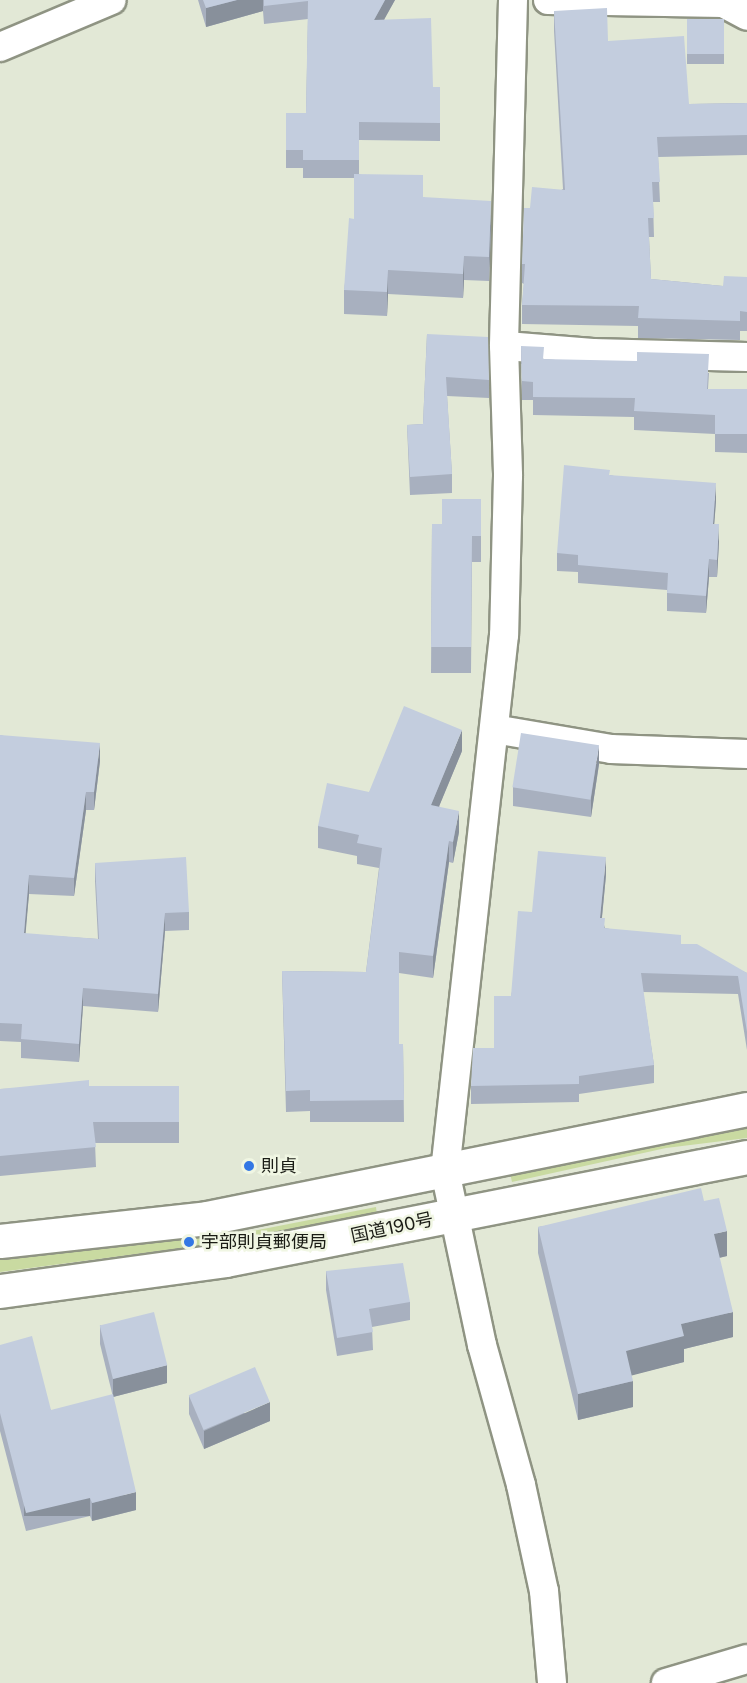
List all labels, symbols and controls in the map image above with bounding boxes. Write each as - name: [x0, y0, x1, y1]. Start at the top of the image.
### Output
- place label: 則貞: [261, 1155, 297, 1177]
- marker: 則貞: [242, 1159, 256, 1173]
- street label: 国道190号: [349, 1209, 435, 1247]
- place label: 宇部則貞郵便局: [201, 1231, 327, 1253]
- marker: 宇部則貞郵便局: [182, 1235, 196, 1249]

